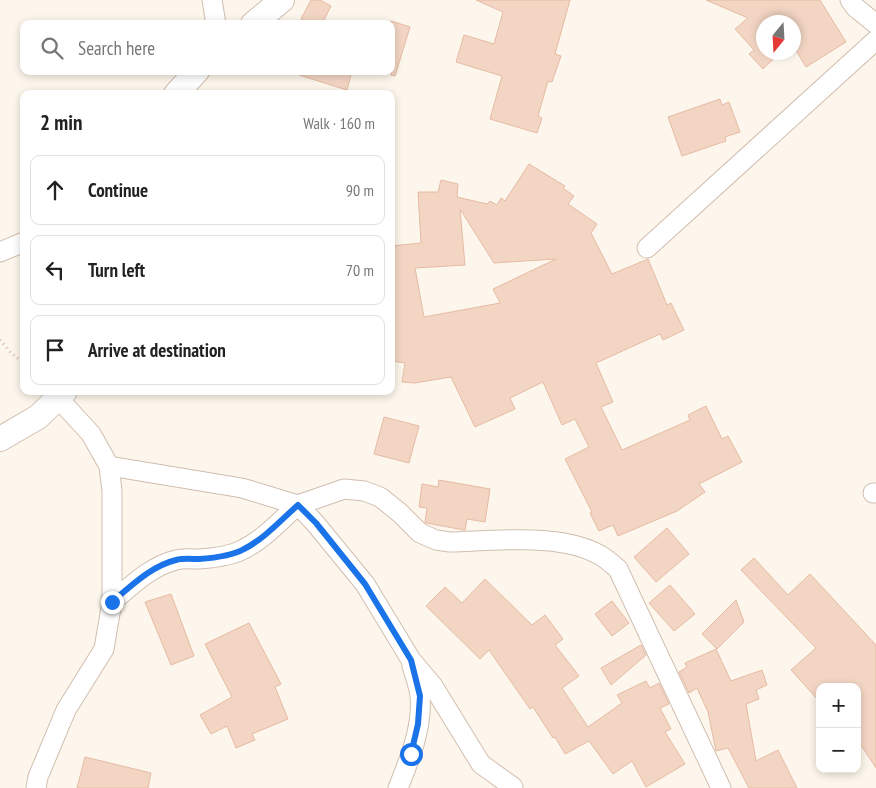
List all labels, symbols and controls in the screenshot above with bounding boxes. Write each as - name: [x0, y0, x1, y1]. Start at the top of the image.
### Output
- north arrow: [756, 15, 801, 60]
- search box: [20, 20, 395, 75]
- icon: search: [38, 34, 66, 62]
- text: Search here: [78, 36, 155, 60]
- text: 2 min: [40, 109, 82, 136]
- text: Walk · 160 m: [303, 113, 375, 133]
- icon: ahead: [41, 176, 69, 204]
- text: Continue: [88, 178, 148, 202]
- text: 90 m: [346, 180, 374, 200]
- icon: left: [41, 256, 69, 284]
- text: Turn left: [88, 258, 145, 282]
- text: 70 m: [346, 260, 374, 280]
- icon: arrive: [41, 336, 69, 364]
- text: Arrive at destination: [88, 338, 226, 362]
- route end: [101, 591, 124, 614]
- map controls: [816, 683, 861, 773]
- button: +: [816, 683, 861, 728]
- button: −: [816, 728, 861, 773]
- route start: [400, 743, 423, 766]

